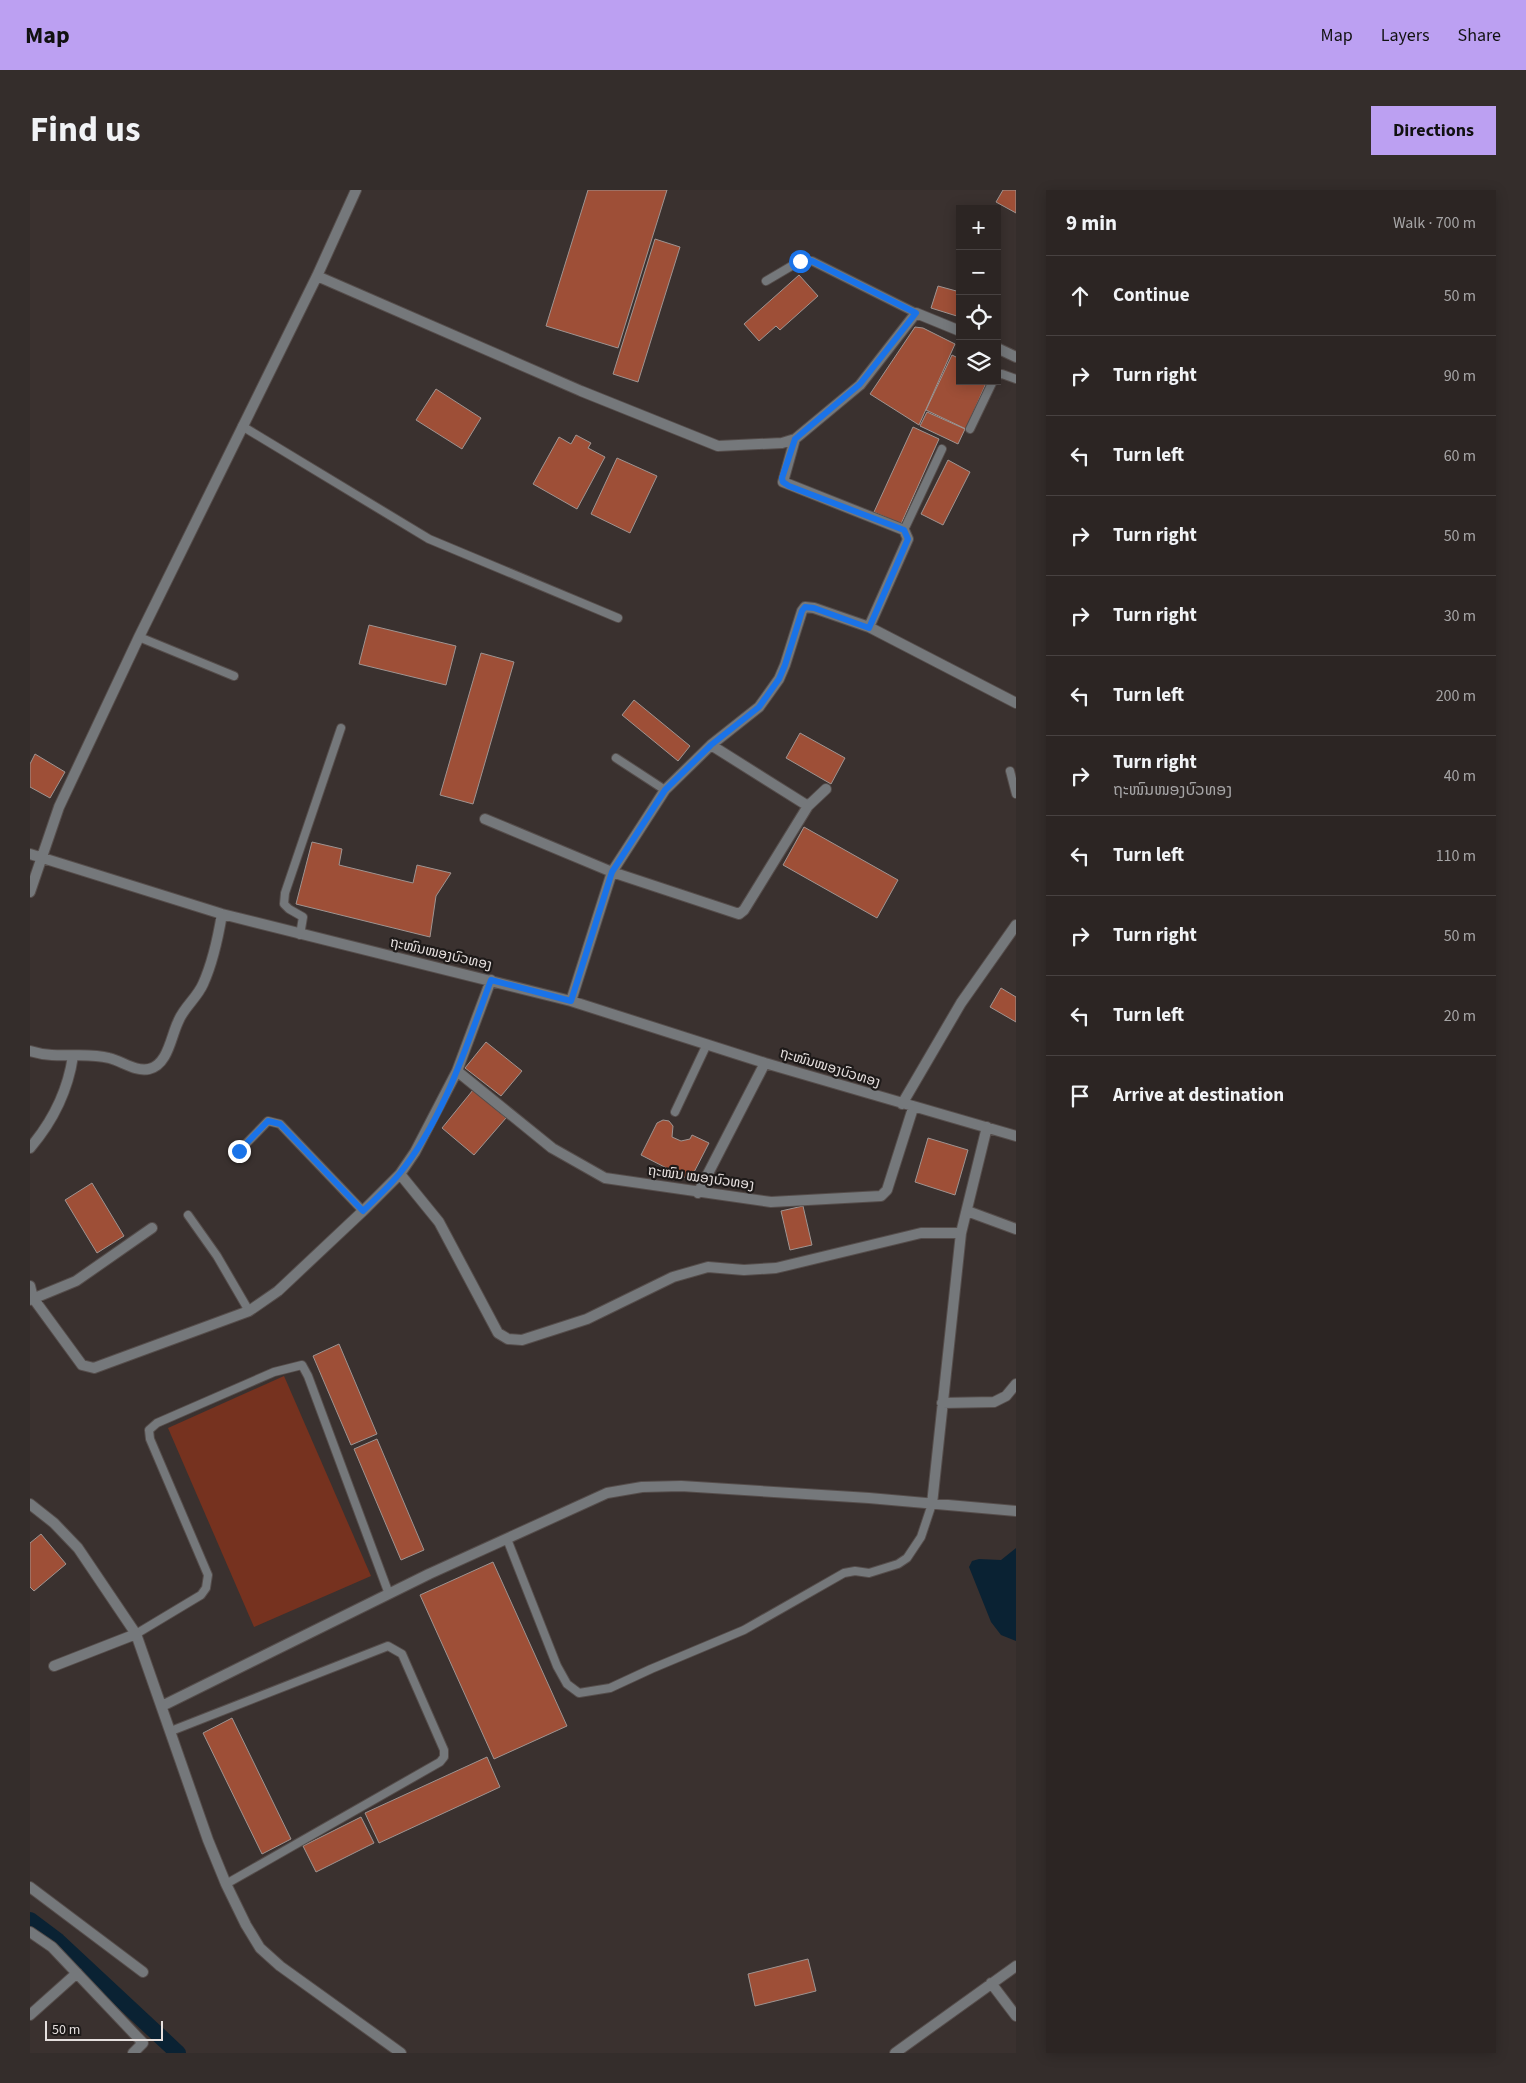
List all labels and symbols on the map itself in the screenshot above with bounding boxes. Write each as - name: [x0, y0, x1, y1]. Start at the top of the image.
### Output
- route start: [789, 250, 812, 273]
- street label: ຖະໜົນໜອງບົວທອງ: [388, 933, 494, 975]
- street label: ຖະໜົນໜອງບົວທອງ: [777, 1043, 883, 1093]
- route end: [228, 1140, 251, 1163]
- street label: ຖະໜົນ ໝອງບົວທອງ: [646, 1161, 756, 1195]
- scale bar: [45, 2018, 162, 2041]

